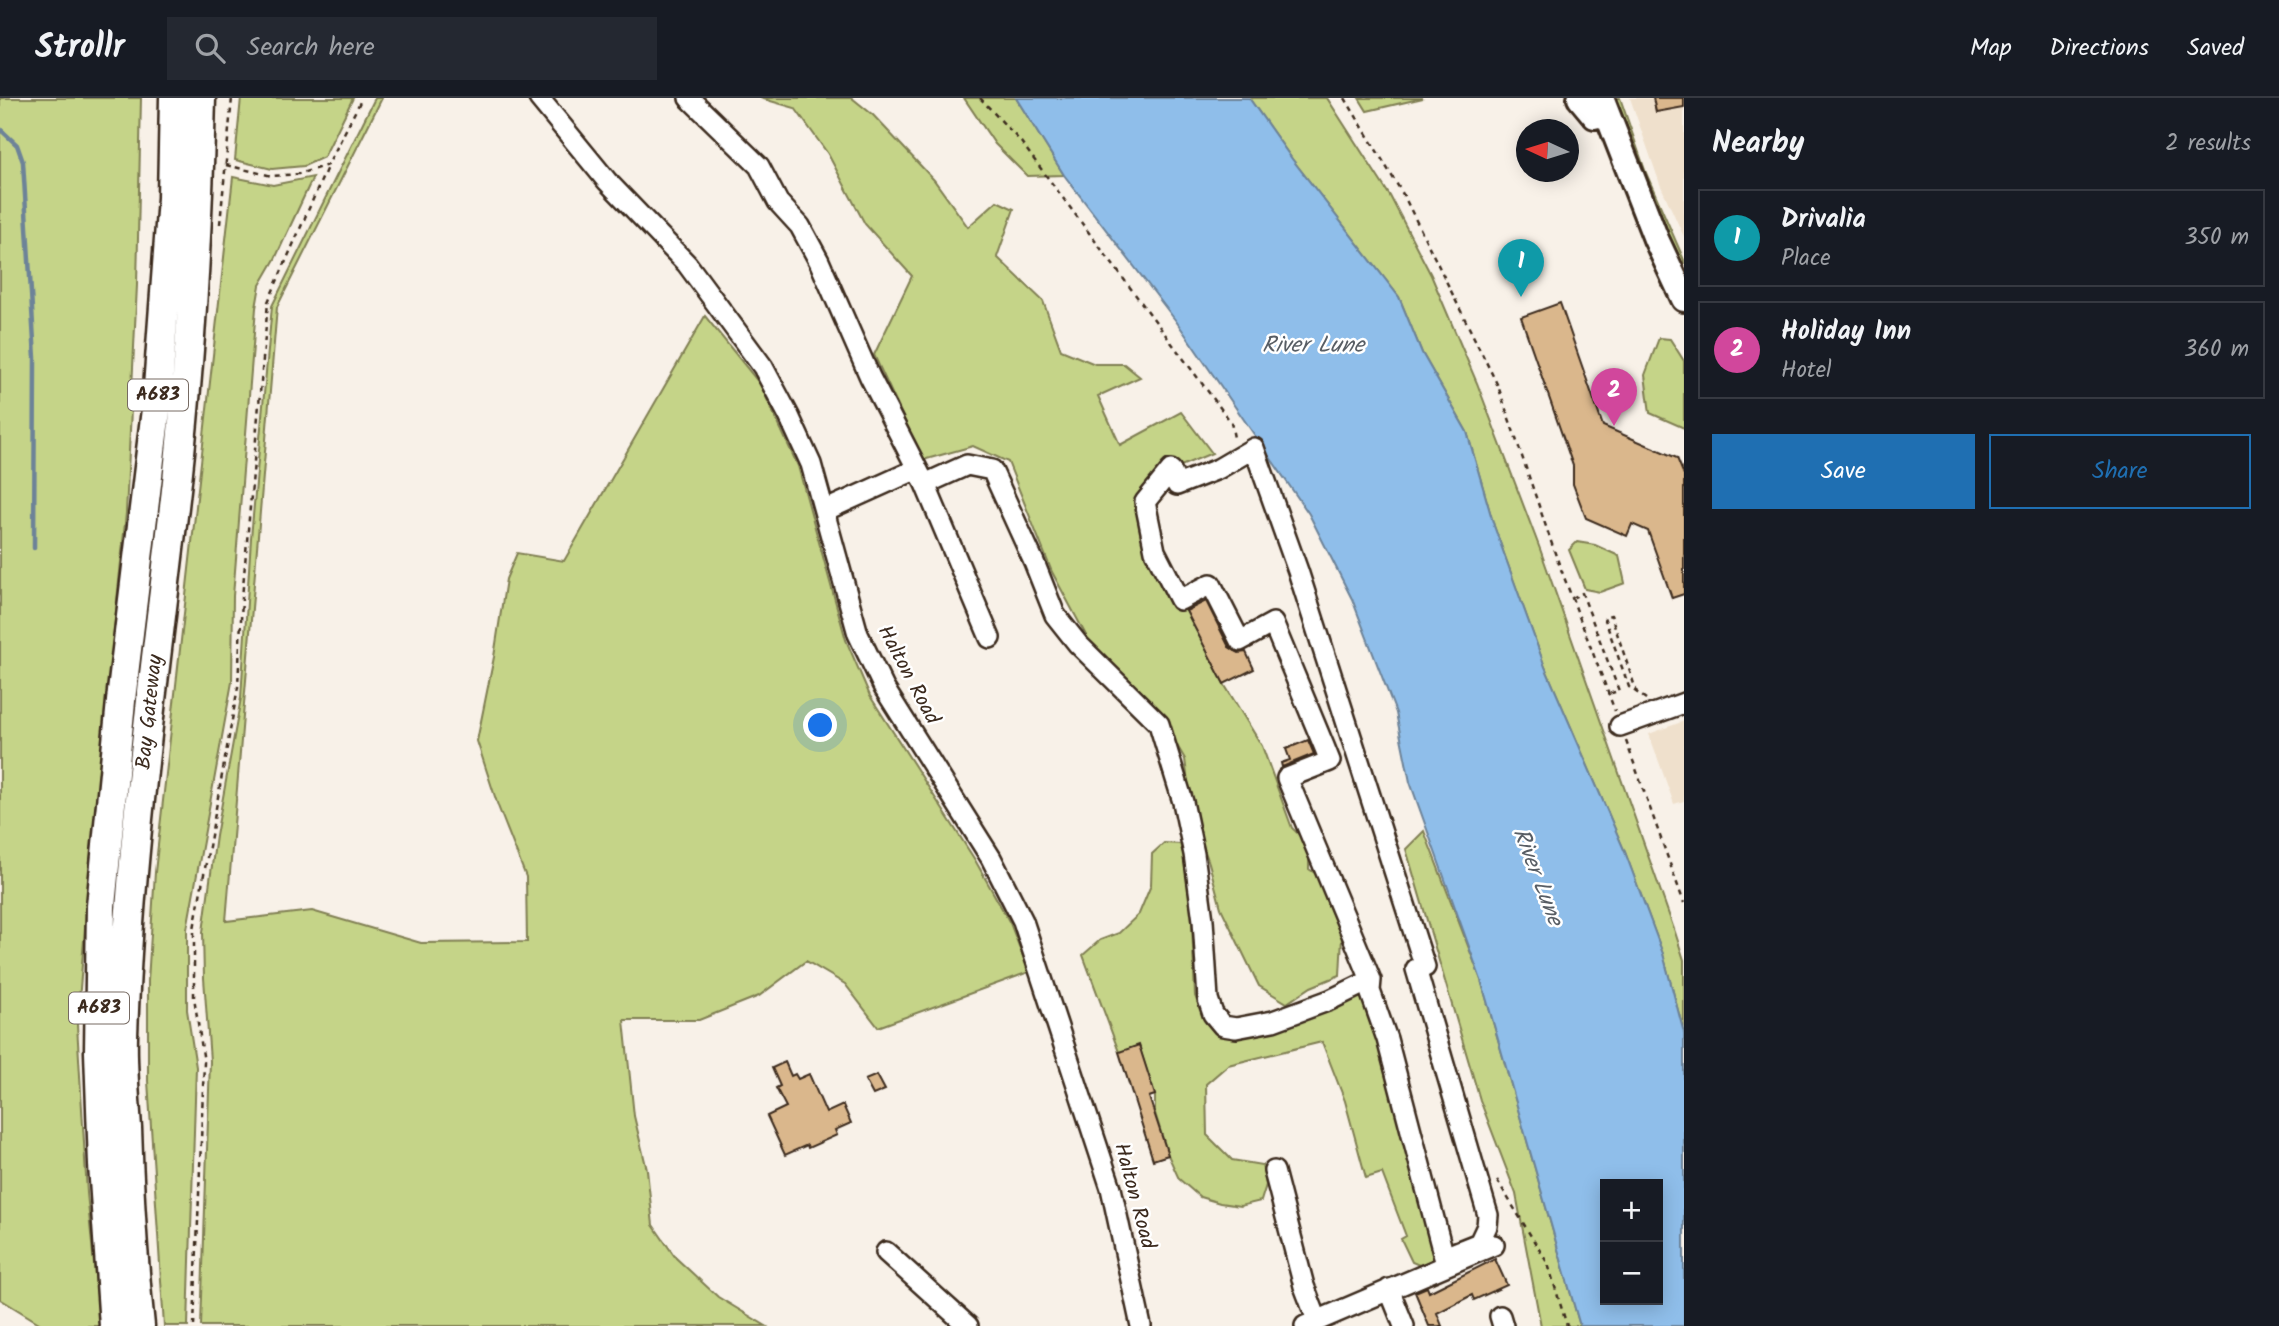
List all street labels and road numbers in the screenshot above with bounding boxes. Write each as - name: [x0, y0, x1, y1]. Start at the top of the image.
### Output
- road number: A683: [128, 380, 188, 410]
- street label: Halton Road: [868, 619, 948, 731]
- street label: Bay Gateway: [128, 653, 172, 771]
- road number: A683: [69, 992, 129, 1024]
- street label: Halton Road: [1104, 1139, 1164, 1253]

